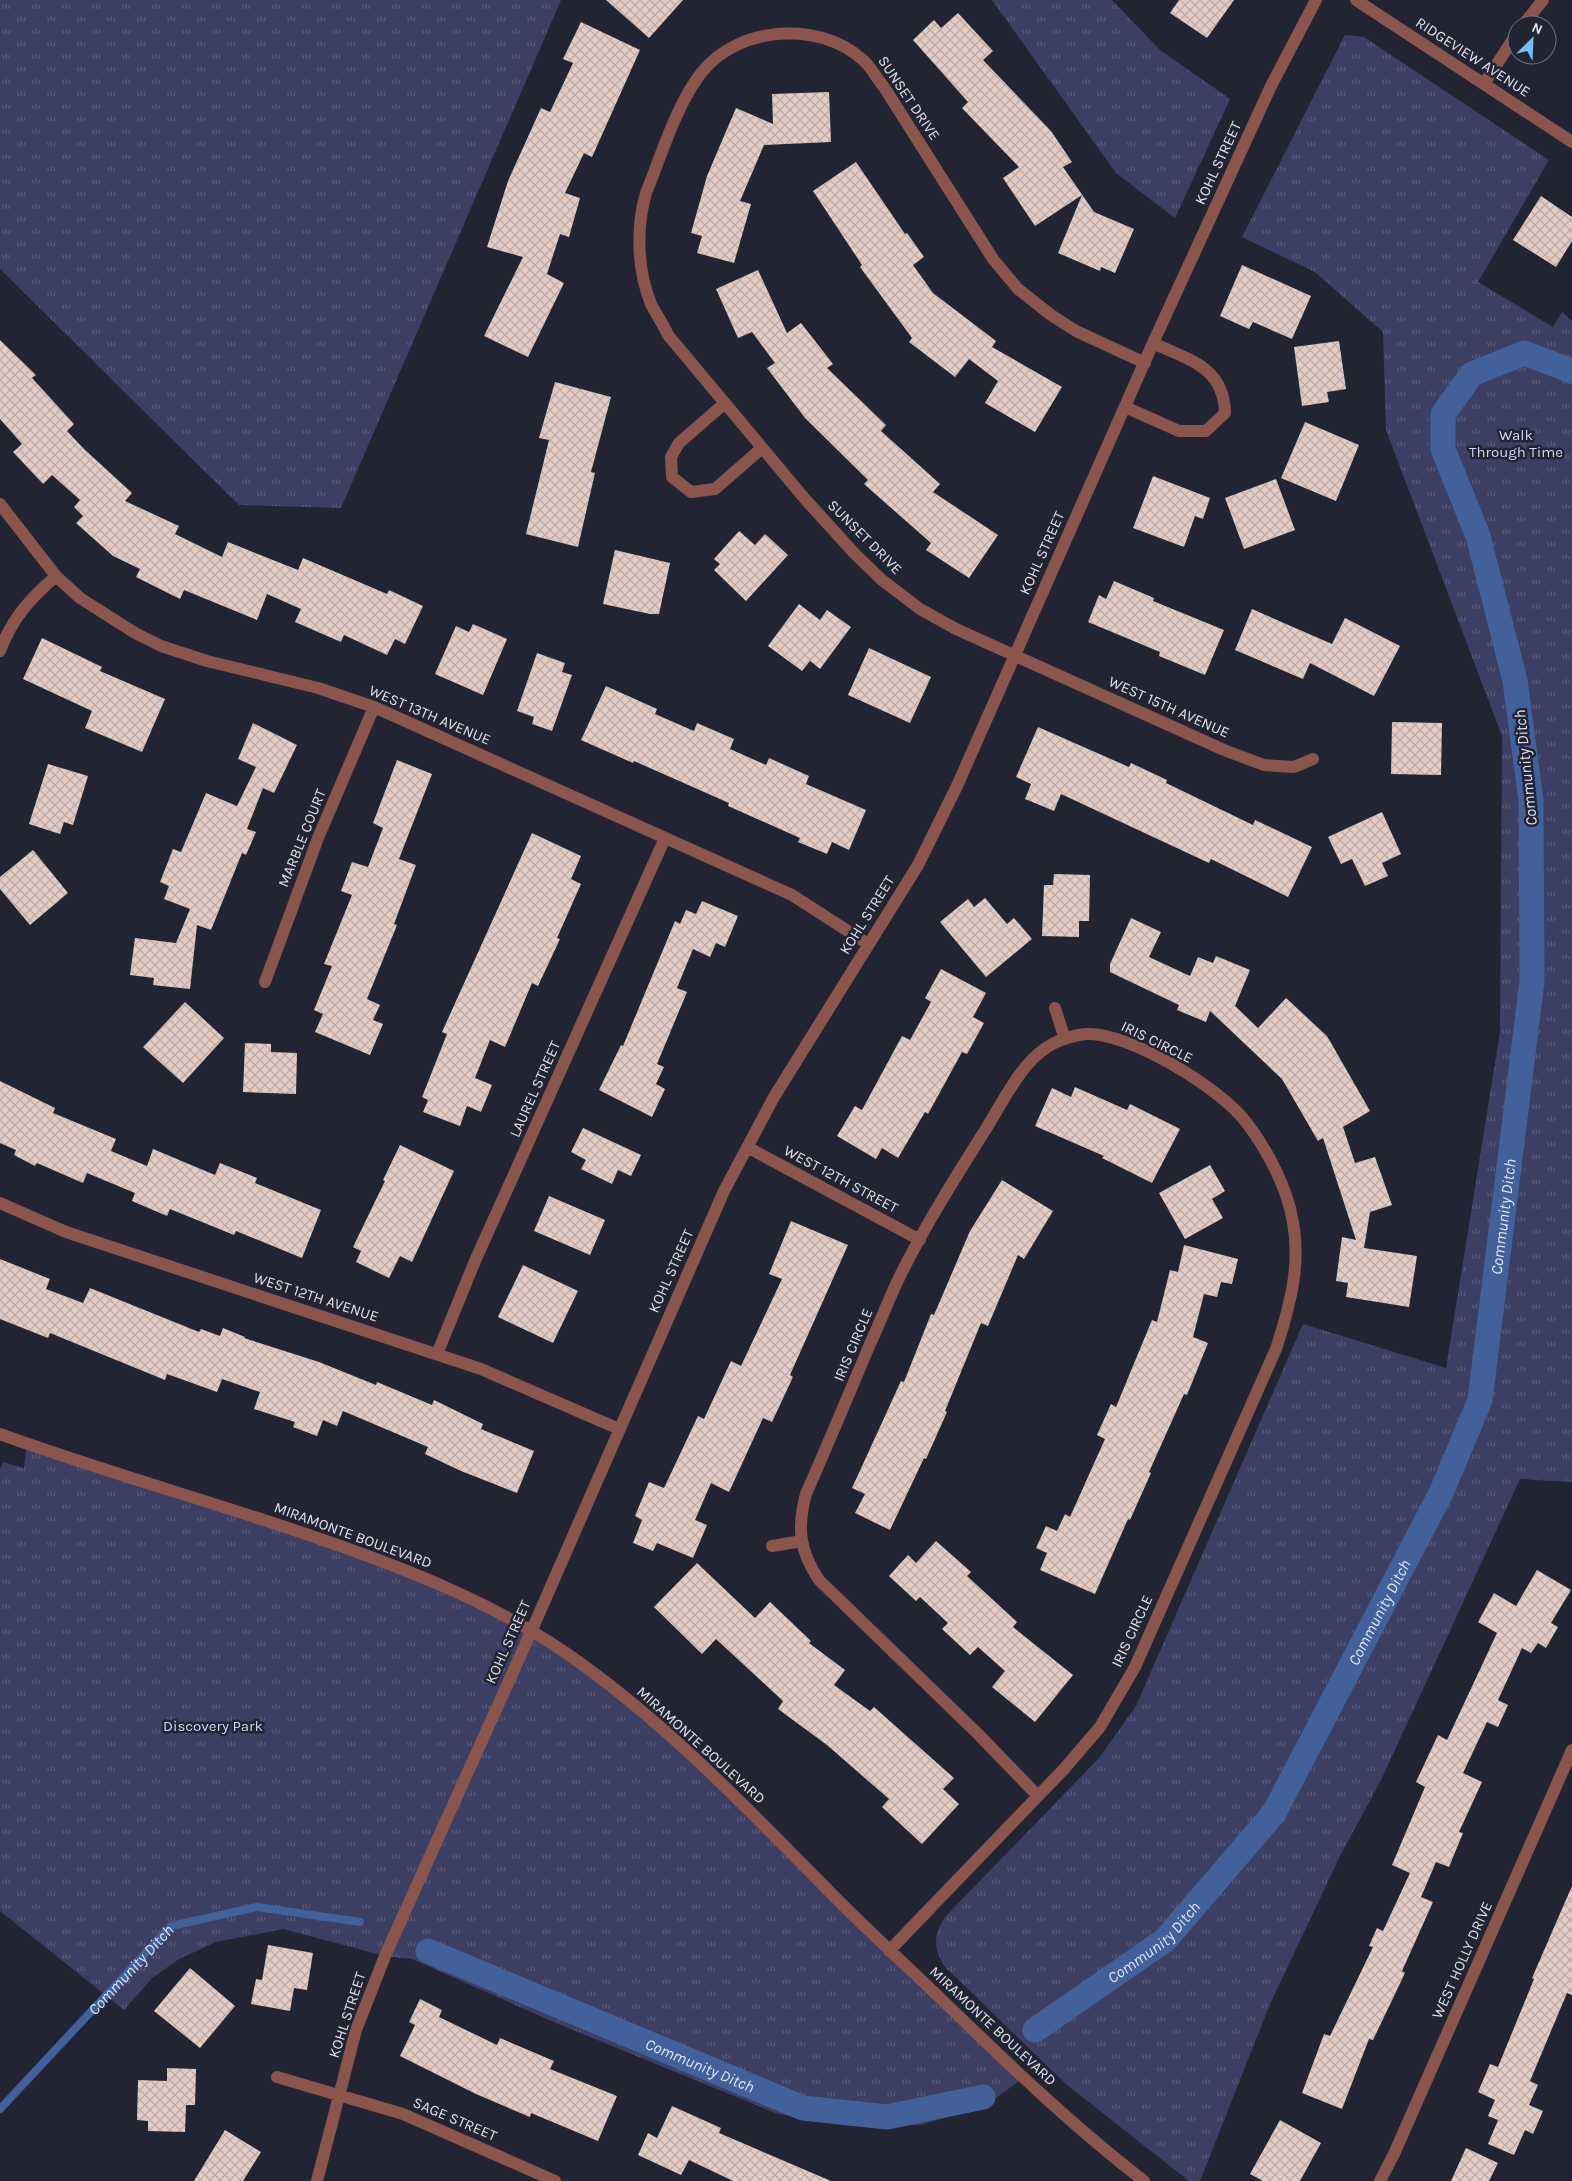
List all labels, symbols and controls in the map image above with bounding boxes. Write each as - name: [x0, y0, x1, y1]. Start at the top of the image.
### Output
- street label: RIDGEVIEW AVENUE: [1412, 13, 1534, 101]
- north arrow: [1507, 15, 1557, 65]
- text: N: [1529, 19, 1545, 38]
- street label: SUNSET DRIVE: [874, 52, 944, 144]
- street label: KOHL STREET: [1191, 118, 1245, 207]
- park label: Walk Through Time: [1469, 426, 1563, 461]
- street label: SUNSET DRIVE: [824, 496, 906, 578]
- street label: KOHL STREET: [1016, 508, 1069, 598]
- street label: WEST 15TH AVENUE: [1106, 672, 1232, 742]
- street label: WEST 13TH AVENUE: [366, 681, 494, 749]
- water label: Community Ditch: [1510, 709, 1541, 827]
- street label: MARBLE COURT: [274, 786, 330, 890]
- street label: KOHL STREET: [836, 872, 899, 958]
- street label: IRIS CIRCLE: [1118, 1017, 1196, 1067]
- street label: LAUREL STREET: [506, 1038, 565, 1140]
- street label: WEST 12TH STREET: [781, 1141, 902, 1217]
- water label: Community Ditch: [1487, 1158, 1520, 1276]
- street label: KOHL STREET: [645, 1226, 698, 1316]
- street label: WEST 12TH AVENUE: [251, 1268, 381, 1326]
- street label: IRIS CIRCLE: [830, 1306, 876, 1384]
- street label: MIRAMONTE BOULEVARD: [272, 1498, 434, 1572]
- water label: Community Ditch: [1344, 1556, 1415, 1669]
- street label: IRIS CIRCLE: [1107, 1592, 1157, 1670]
- street label: KOHL STREET: [482, 1597, 535, 1687]
- street label: MIRAMONTE BOULEVARD: [633, 1683, 769, 1807]
- park label: Discovery Park: [163, 1717, 263, 1735]
- water label: Community Ditch: [1104, 1898, 1204, 1987]
- street label: WEST HOLLY DRIVE: [1428, 1899, 1496, 2021]
- water label: Community Ditch: [84, 1921, 178, 2019]
- street label: MIRAMONTE BOULEVARD: [926, 1963, 1060, 2089]
- street label: KOHL STREET: [325, 1969, 370, 2060]
- water label: Community Ditch: [642, 2034, 757, 2097]
- street label: SAGE STREET: [410, 2093, 500, 2145]

